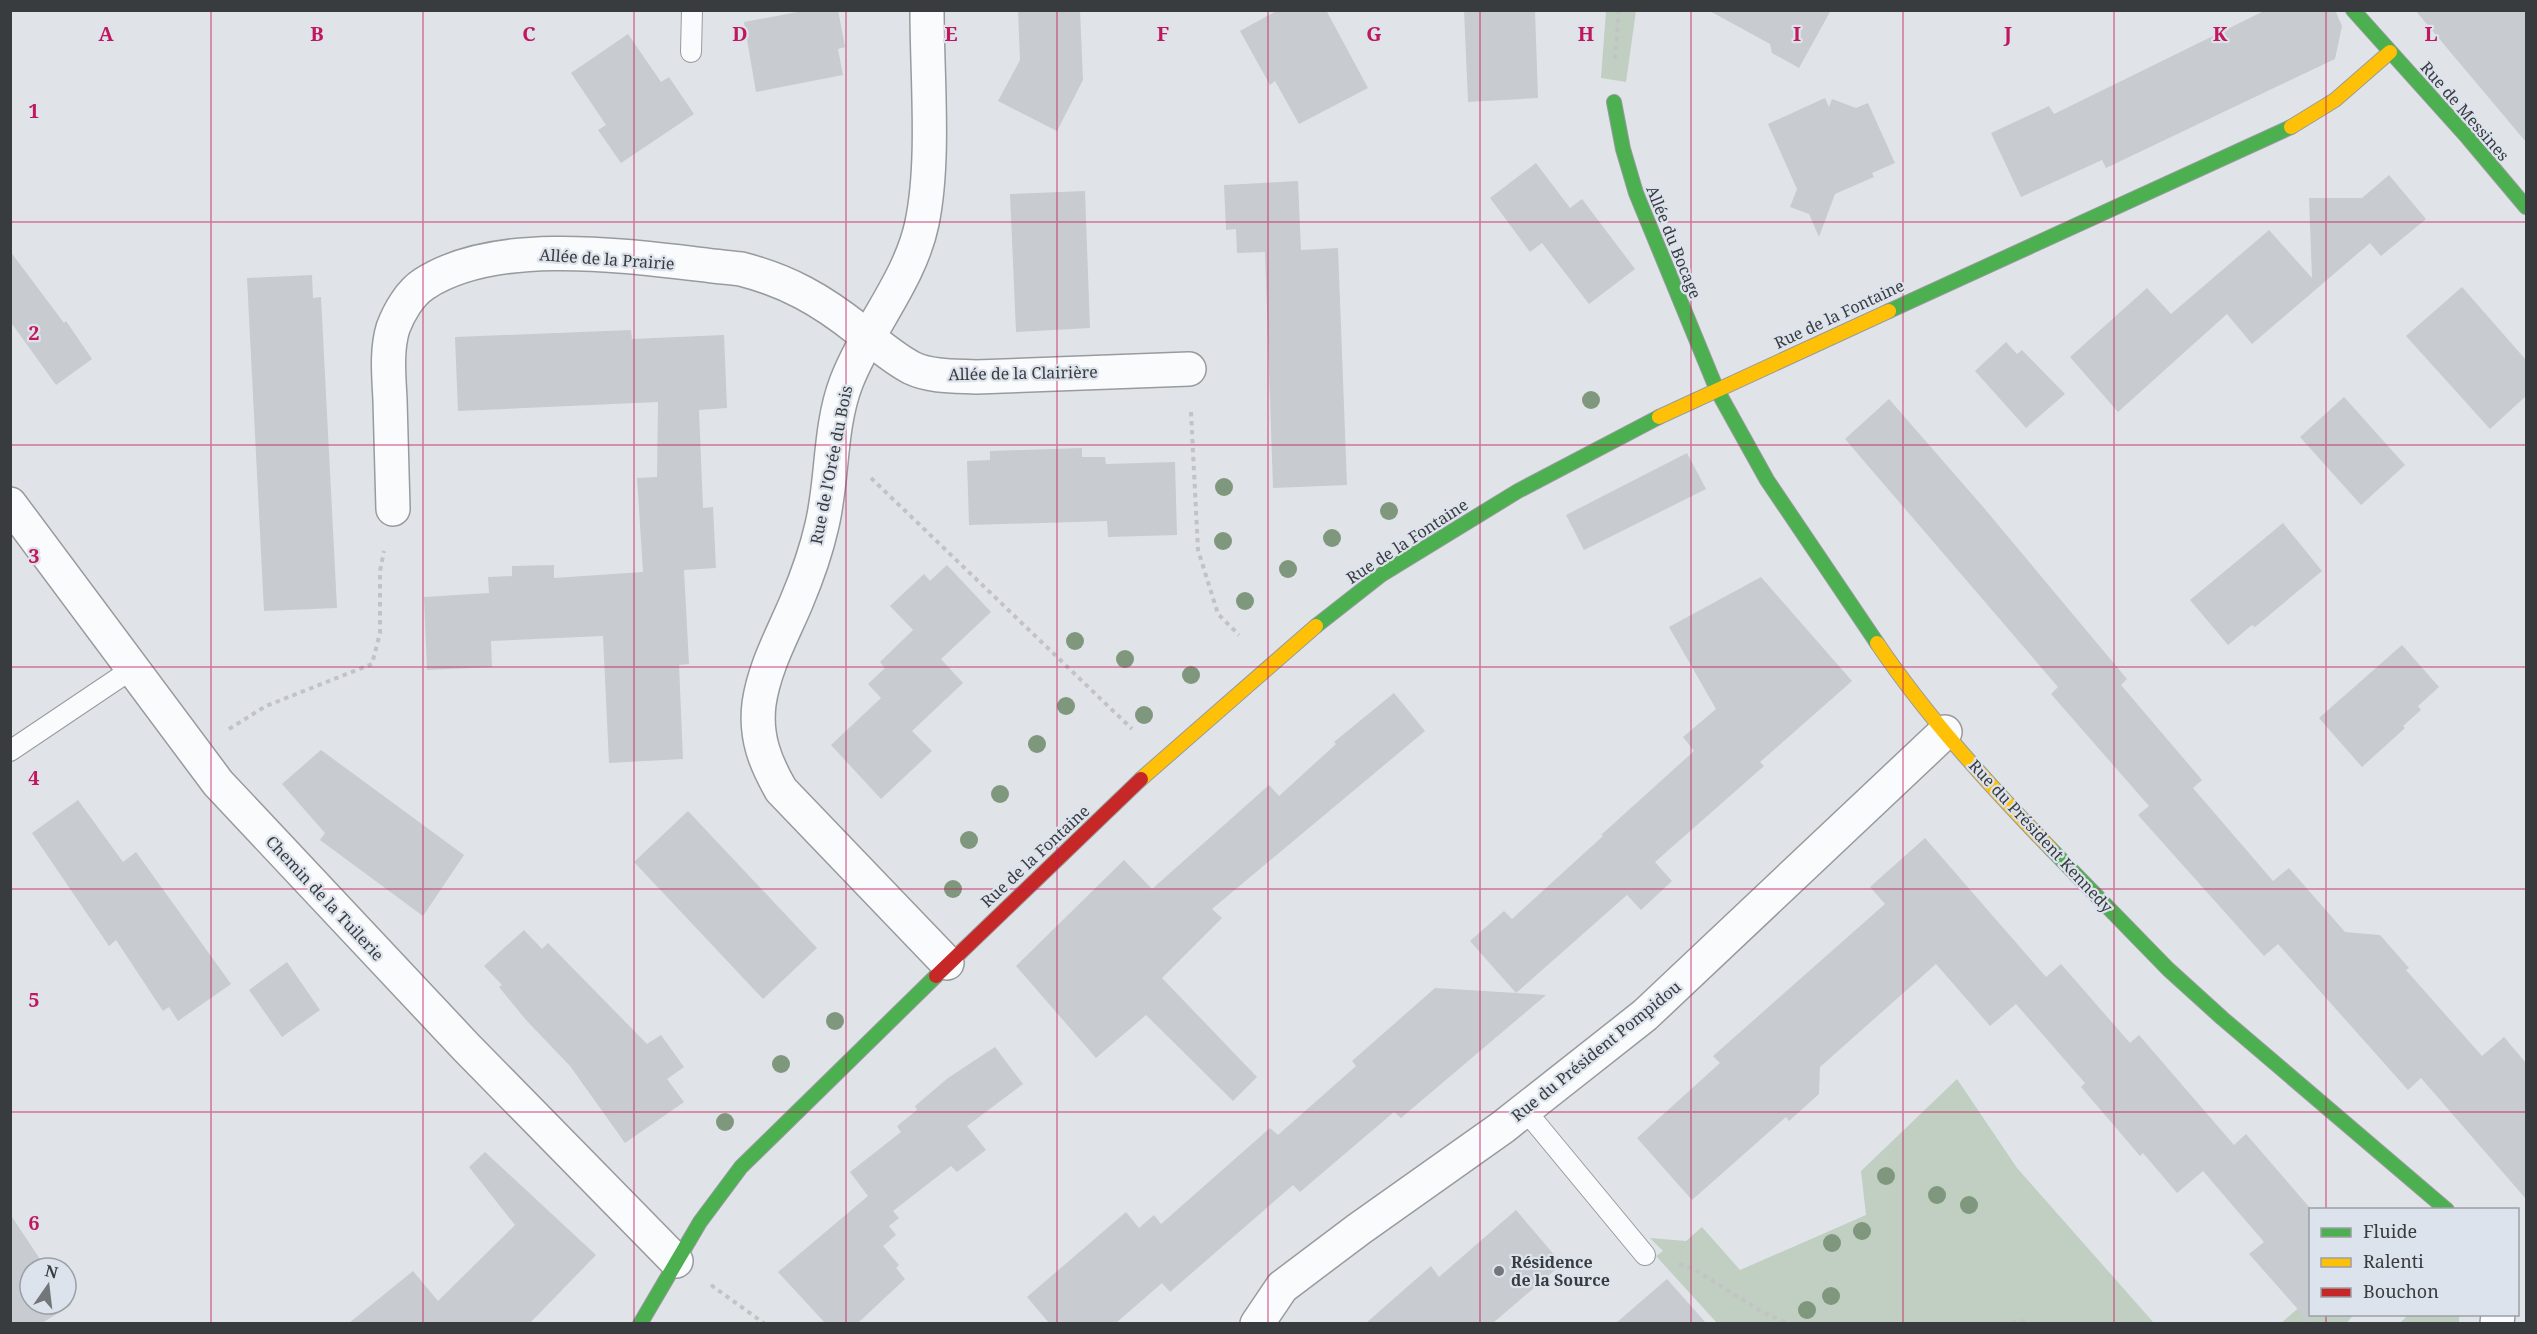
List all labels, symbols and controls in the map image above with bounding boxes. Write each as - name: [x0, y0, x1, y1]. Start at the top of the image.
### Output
- text: A: [98, 20, 114, 47]
- text: B: [310, 20, 324, 47]
- text: C: [522, 20, 536, 47]
- text: D: [732, 20, 748, 47]
- text: E: [944, 20, 958, 47]
- text: F: [1157, 20, 1169, 47]
- text: G: [1366, 20, 1382, 47]
- text: H: [1578, 20, 1594, 47]
- text: I: [1793, 20, 1801, 47]
- text: J: [2003, 20, 2012, 47]
- text: K: [2213, 20, 2228, 47]
- text: L: [2424, 20, 2438, 47]
- street label: Rue de Messines: [2416, 57, 2514, 165]
- text: 1: [28, 97, 40, 124]
- street label: Allée du Bocage: [1641, 182, 1707, 302]
- street label: Allée de la Prairie: [539, 243, 675, 275]
- street label: Rue de la Fontaine: [1770, 274, 1908, 354]
- text: 2: [28, 319, 40, 346]
- street label: Allée de la Clairière: [948, 361, 1098, 385]
- street label: Rue de l'Orée du Bois: [805, 384, 857, 546]
- street label: Rue de la Fontaine: [1342, 493, 1472, 589]
- text: 3: [28, 542, 40, 569]
- street label: Rue du Président Kennedy: [1964, 755, 2118, 918]
- text: 4: [28, 764, 40, 791]
- street label: Rue de la Fontaine: [976, 800, 1094, 912]
- street label: Chemin de la Tuilerie: [261, 831, 389, 965]
- street label: Rue du Président Pompidou: [1507, 976, 1685, 1126]
- text: 5: [28, 986, 40, 1013]
- legend: [2309, 1208, 2519, 1316]
- text: 6: [28, 1209, 40, 1236]
- text: Fluide: [2363, 1219, 2417, 1243]
- text: Ralenti: [2363, 1249, 2424, 1273]
- place label: Résidence de la Source: [1511, 1251, 1610, 1291]
- north arrow: [18, 1256, 78, 1316]
- text: N: [43, 1259, 61, 1284]
- marker: Résidence de la Source: [1492, 1264, 1506, 1278]
- text: Bouchon: [2363, 1279, 2439, 1303]

